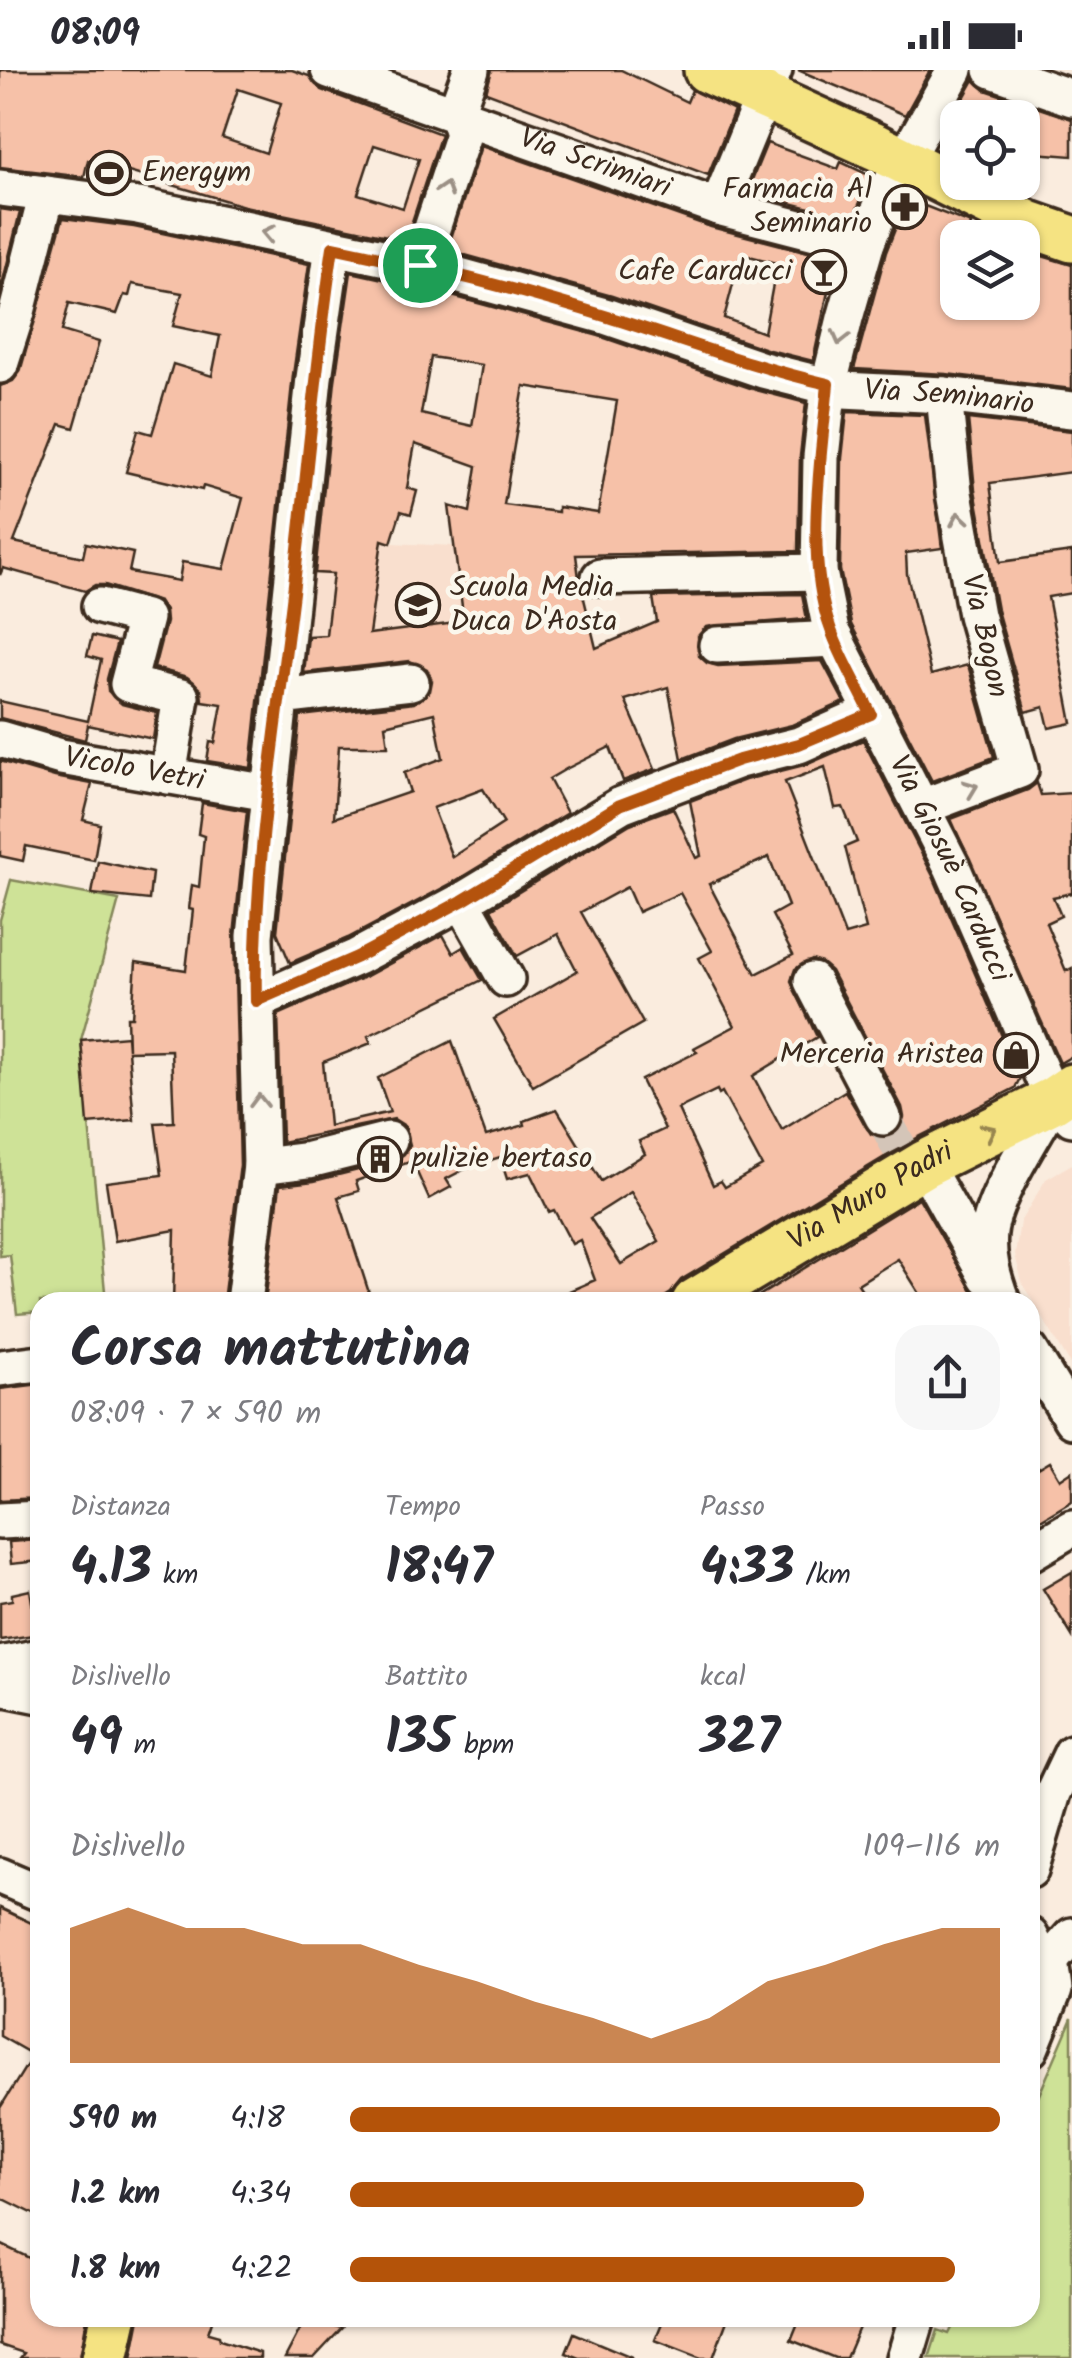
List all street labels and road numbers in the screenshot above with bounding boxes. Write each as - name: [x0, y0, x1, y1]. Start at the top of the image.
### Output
- street label: Via Scrimiari: [513, 115, 679, 213]
- street label: Via Seminario: [863, 367, 1037, 429]
- street label: Via Bogon: [946, 569, 1022, 703]
- street label: Vicolo Vetri: [61, 734, 210, 806]
- street label: Via Giosuè Carducci: [875, 747, 1024, 992]
- street label: Via Muro Padri: [779, 1128, 963, 1265]

